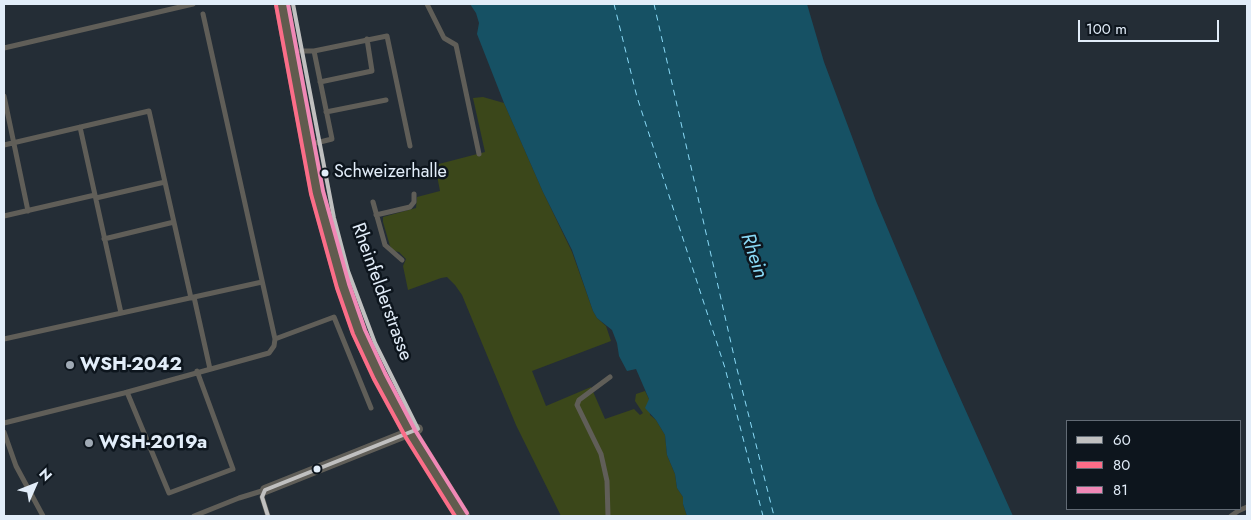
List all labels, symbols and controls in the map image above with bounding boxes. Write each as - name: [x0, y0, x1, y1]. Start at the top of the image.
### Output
- scale bar: [1081, 10, 1222, 42]
- text: 100 m: [1086, 18, 1127, 40]
- place label: Schweizerhalle: [334, 162, 447, 184]
- marker: Schweizerhalle: [320, 168, 330, 178]
- street label: Rheinfelderstrasse: [345, 220, 417, 364]
- water label: Rhein: [734, 230, 772, 282]
- place label: WSH-2042: [80, 354, 182, 376]
- marker: WSH-2042: [64, 359, 76, 371]
- legend: [1066, 420, 1241, 510]
- text: 60: [1113, 429, 1131, 451]
- place label: WSH-2019a: [99, 432, 207, 454]
- marker: WSH-2019a: [83, 437, 95, 449]
- text: 80: [1113, 454, 1130, 476]
- north arrow: [10, 460, 60, 510]
- text: N: [35, 464, 57, 486]
- unlabelled marker: [312, 464, 322, 474]
- text: 81: [1113, 479, 1128, 501]

